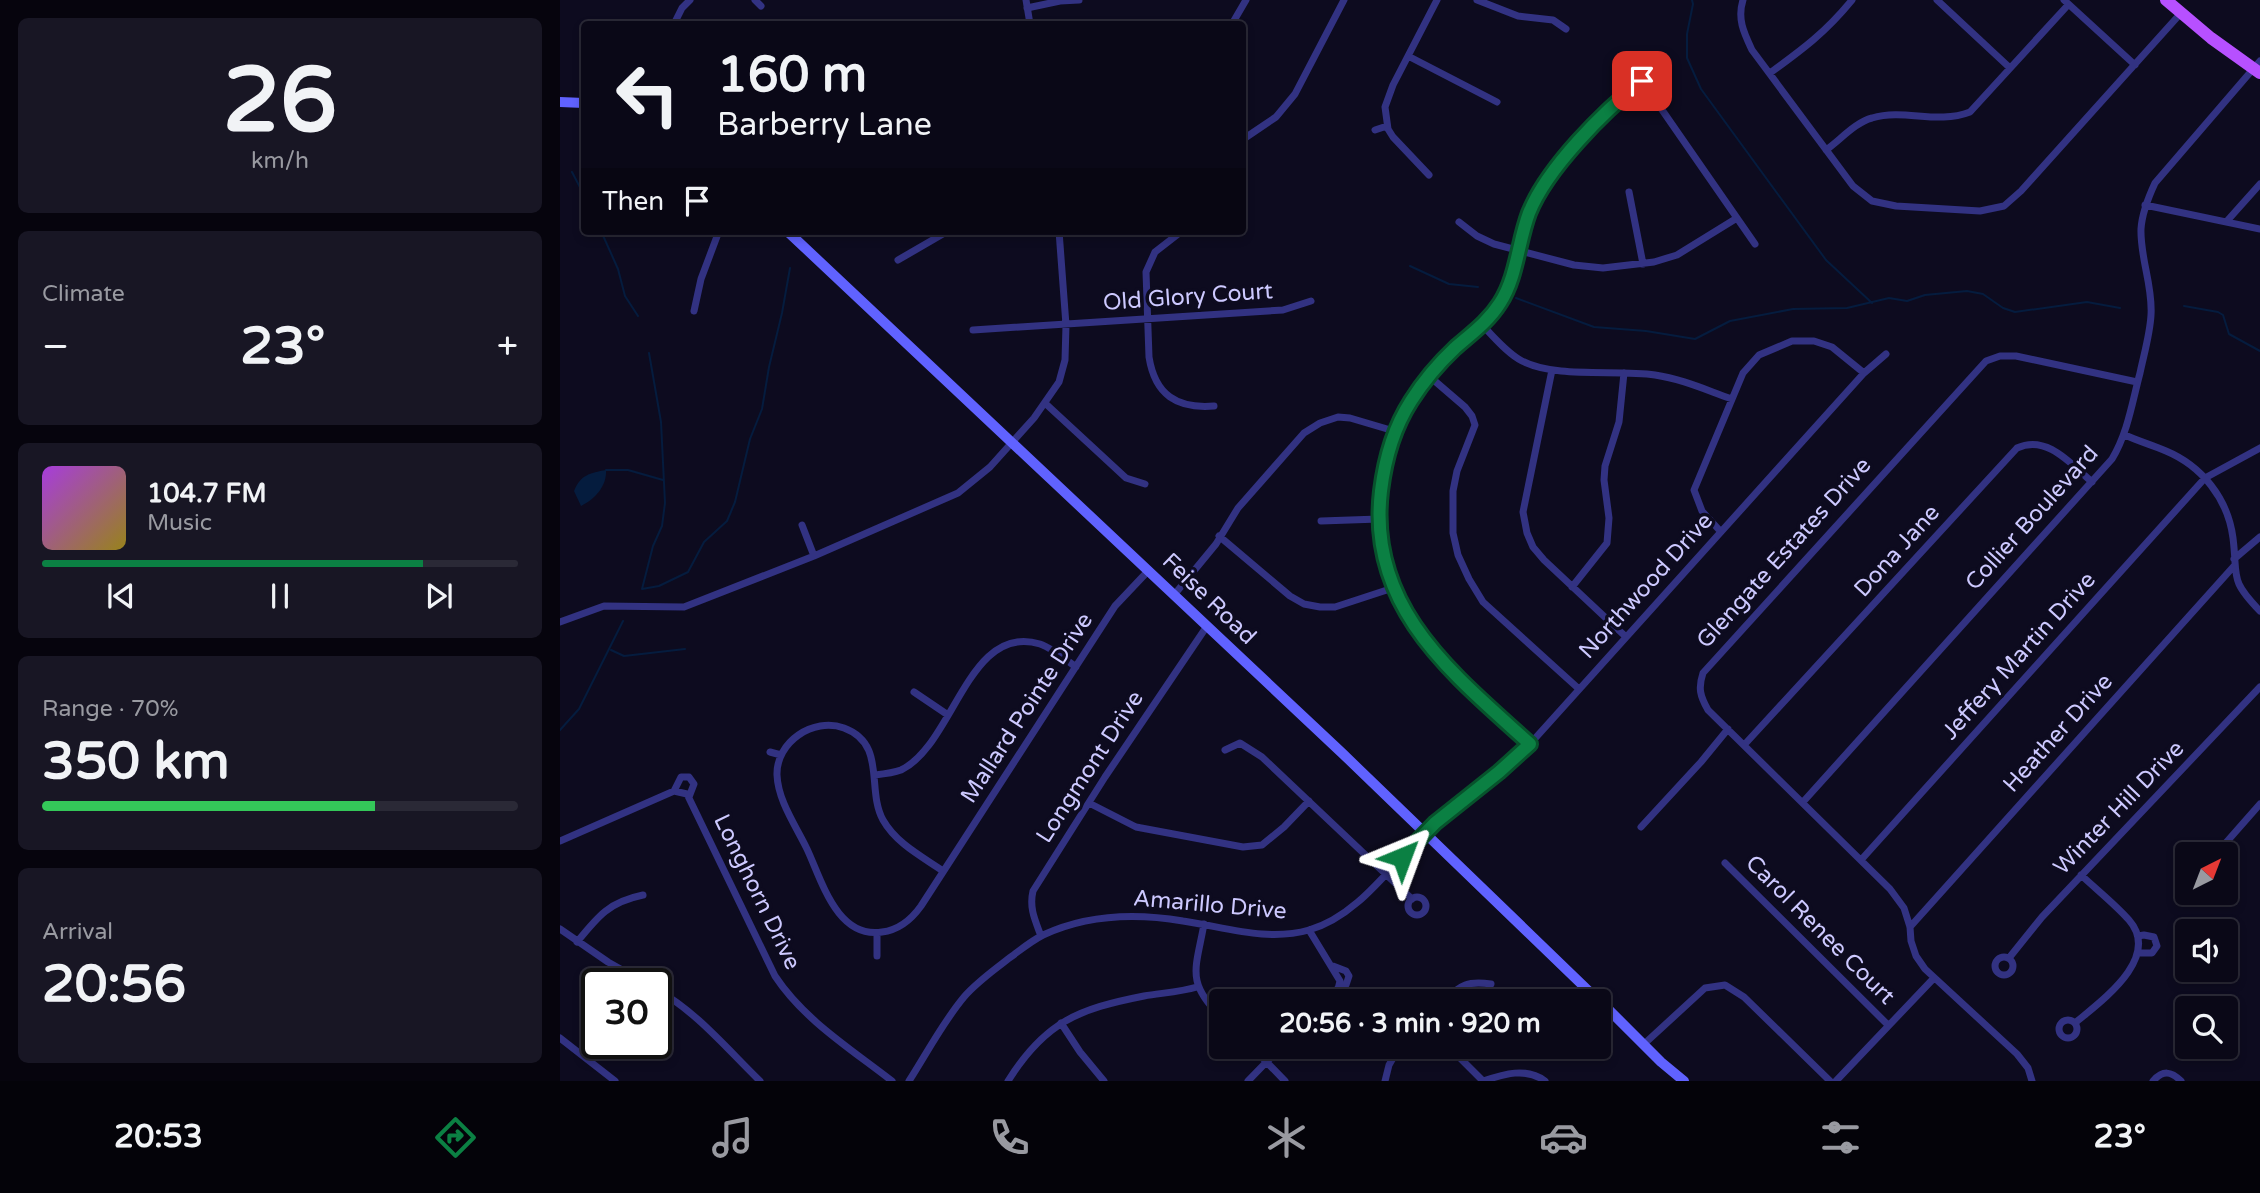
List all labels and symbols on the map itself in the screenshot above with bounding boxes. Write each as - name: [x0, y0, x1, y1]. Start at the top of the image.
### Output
- pin: [1612, 51, 1672, 111]
- street label: Old Glory Court: [1102, 277, 1274, 317]
- street label: Collier Boulevard: [1960, 440, 2104, 596]
- street label: Glengate Estates Drive: [1691, 452, 1877, 654]
- street label: Dona Jane: [1848, 499, 1946, 603]
- street label: Northwood Drive: [1573, 507, 1719, 665]
- street label: Feise Road: [1156, 547, 1262, 651]
- street label: Jeffery Martin Drive: [1936, 566, 2102, 746]
- street label: Mallard Pointe Drive: [955, 608, 1099, 808]
- street label: Heather Drive: [1997, 668, 2119, 798]
- street label: Longmont Drive: [1030, 686, 1150, 848]
- street label: Winter Hill Drive: [2048, 735, 2190, 881]
- street label: Longhorn Drive: [707, 810, 807, 974]
- position arrow: [1365, 820, 1439, 894]
- north arrow: [2175, 842, 2238, 905]
- street label: Carol Renee Court: [1740, 850, 1901, 1011]
- street label: Amarillo Drive: [1132, 884, 1288, 926]
- speed limit sign: 30: [581, 968, 672, 1059]

